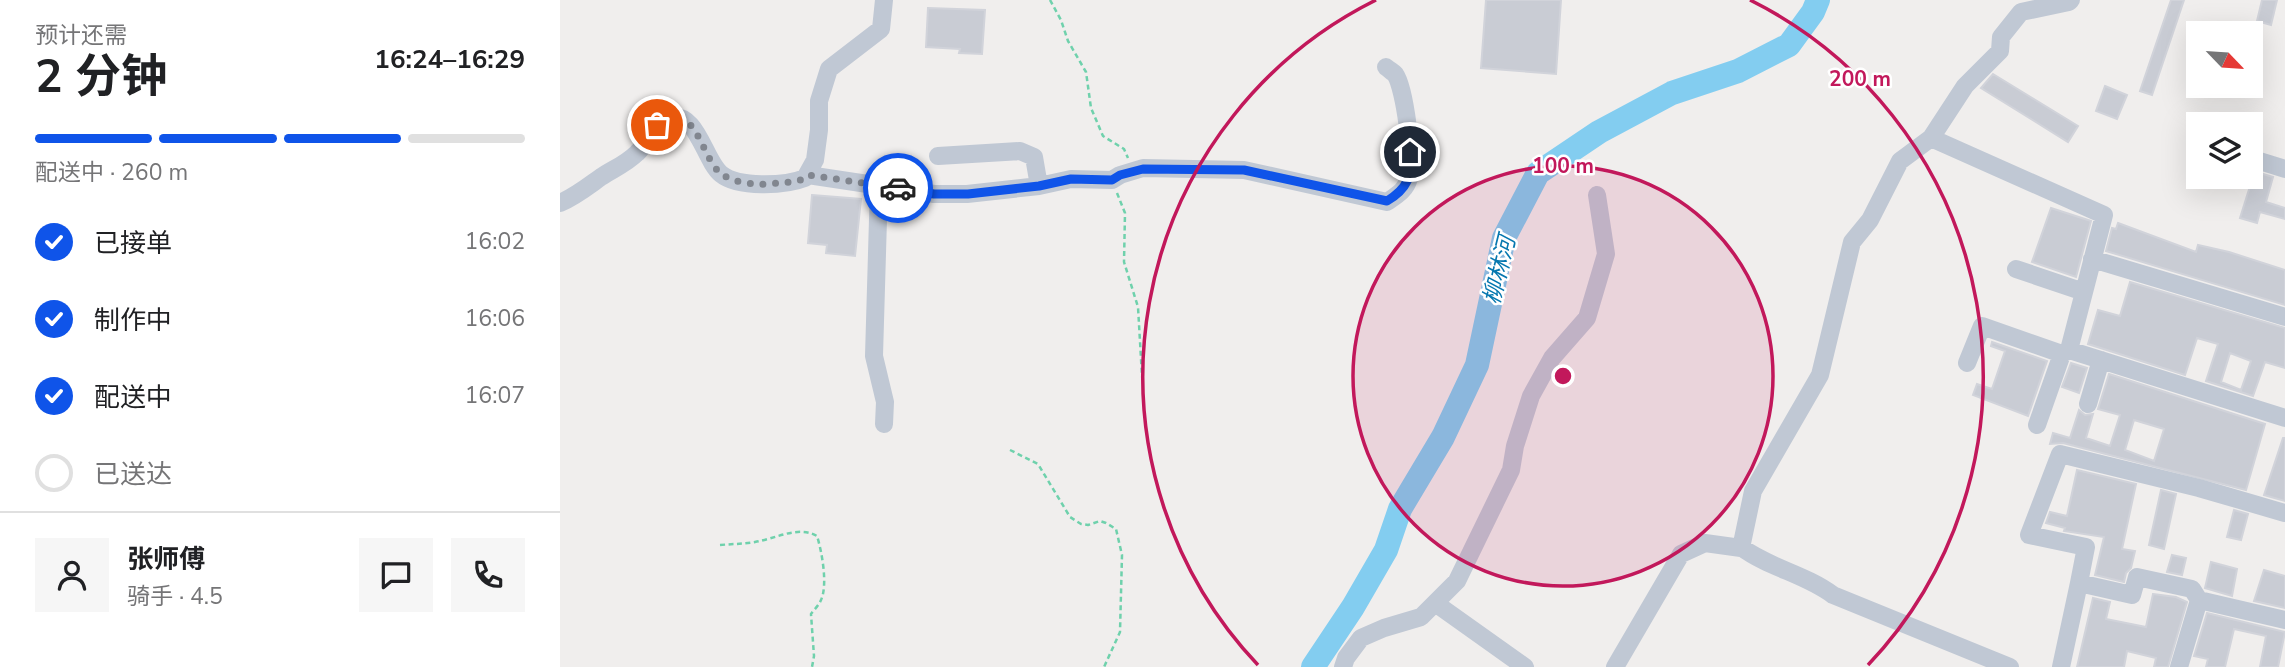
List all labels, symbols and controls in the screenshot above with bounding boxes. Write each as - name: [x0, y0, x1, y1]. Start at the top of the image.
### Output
- text: 预计还需: [35, 20, 127, 51]
- north arrow: [2186, 21, 2263, 98]
- map controls: [2186, 21, 2263, 189]
- text: 16:24–16:29: [374, 42, 525, 77]
- text: 2 分钟: [35, 45, 167, 108]
- text: 200 m: [1829, 65, 1891, 93]
- pin: [627, 95, 687, 155]
- icon: bag: [638, 106, 676, 144]
- button: layers: [2186, 112, 2263, 189]
- pin: [1380, 122, 1440, 182]
- icon: home: [1391, 133, 1429, 171]
- text: 100 m: [1532, 152, 1594, 180]
- courier: [863, 153, 933, 223]
- text: 配送中 · 260 m: [35, 157, 188, 188]
- icon: car: [879, 169, 917, 207]
- icon: check: [35, 223, 73, 261]
- text: 已接单: [94, 226, 172, 261]
- text: 16:02: [465, 226, 525, 257]
- water label: 柳林河: [1476, 229, 1524, 307]
- icon: check: [35, 300, 73, 338]
- text: 制作中: [94, 303, 172, 338]
- text: 16:06: [465, 303, 525, 334]
- centre of rings: [1551, 364, 1575, 388]
- icon: check: [35, 377, 73, 415]
- text: 配送中: [94, 380, 172, 415]
- text: 16:07: [465, 380, 525, 411]
- text: 已送达: [94, 457, 172, 492]
- button: person: [35, 538, 109, 612]
- button: chat: [359, 538, 433, 612]
- button: phone: [451, 538, 525, 612]
- text: 张师傅: [127, 542, 205, 577]
- text: 骑手 · 4.5: [127, 581, 223, 612]

